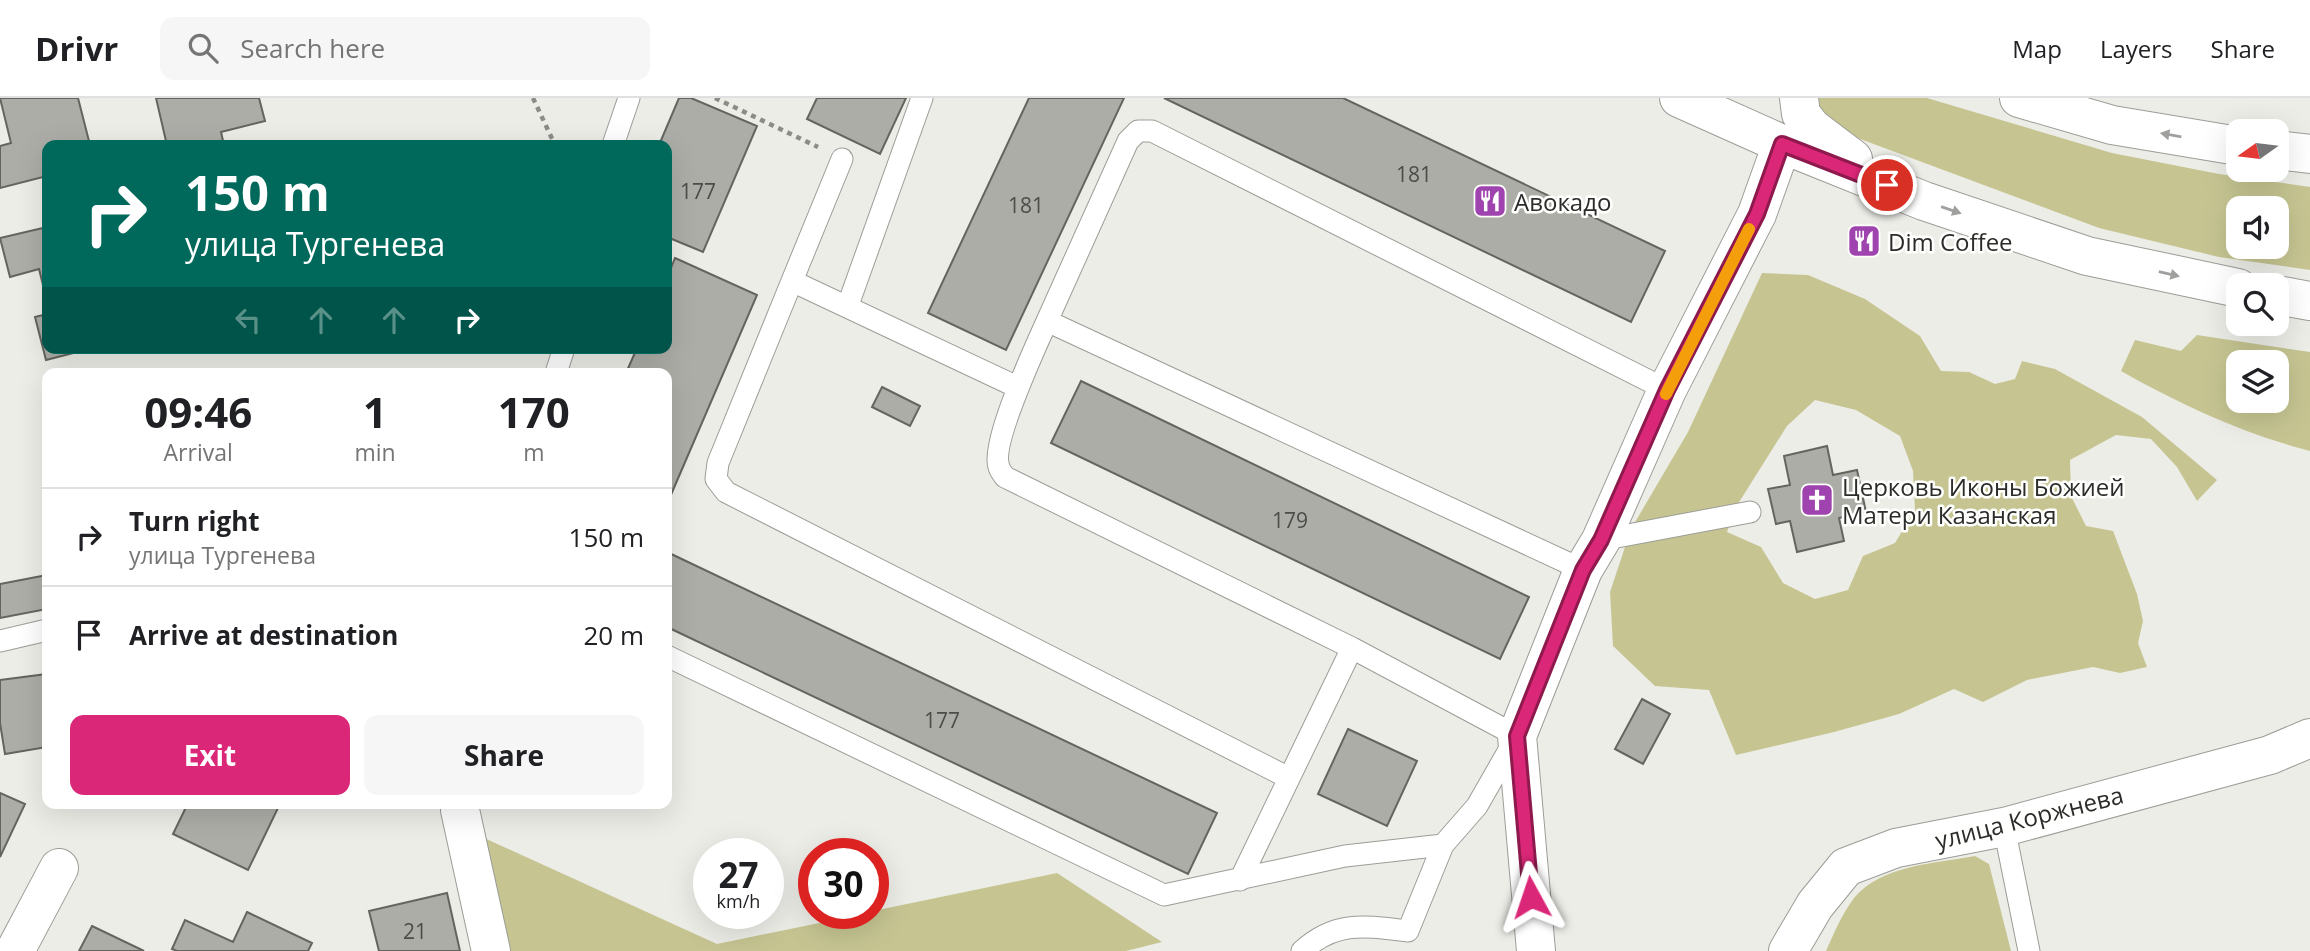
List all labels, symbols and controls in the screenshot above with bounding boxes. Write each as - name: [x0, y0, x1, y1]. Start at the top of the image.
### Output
- search box: [160, 17, 650, 80]
- text: Drivr: [35, 26, 118, 71]
- icon: search: [184, 29, 222, 67]
- text: Search here: [240, 30, 385, 66]
- text: Map: [2012, 32, 2062, 65]
- text: Layers: [2100, 32, 2173, 65]
- text: Share: [2211, 32, 2275, 65]
- north arrow: [2226, 119, 2289, 182]
- map controls: [2226, 119, 2289, 413]
- one-way arrow: [2160, 129, 2182, 140]
- pin: [1857, 155, 1917, 215]
- text: 150 m: [185, 159, 330, 225]
- house number: 181: [1396, 160, 1432, 188]
- icon: arrive: [1868, 166, 1906, 204]
- icon: right: [70, 168, 161, 259]
- house number: 177: [680, 177, 716, 205]
- restaurant icon: Авокадо: [1471, 182, 1509, 220]
- place label: Авокадо: [1514, 185, 1611, 218]
- house number: 181: [1008, 191, 1044, 219]
- button: sound: [2226, 196, 2289, 259]
- one-way arrow: [1940, 205, 1961, 216]
- text: улица Тургенева: [185, 222, 445, 265]
- restaurant icon: Dim Coffee: [1845, 222, 1883, 260]
- place label: Dim Coffee: [1888, 225, 2013, 258]
- one-way arrow: [2158, 269, 2180, 280]
- button: search: [2226, 273, 2289, 336]
- icon: left: [229, 301, 267, 339]
- icon: ahead: [302, 301, 340, 339]
- icon: ahead: [375, 301, 413, 339]
- icon: right: [448, 301, 486, 339]
- button: layers: [2226, 350, 2289, 413]
- text: 09:46: [144, 383, 252, 440]
- text: 1: [363, 383, 387, 440]
- text: 170: [498, 383, 570, 440]
- text: Arrival: [164, 436, 233, 468]
- text: min: [354, 436, 396, 468]
- text: m: [523, 436, 544, 468]
- place label: Церковь Иконы Божией Матери Казанская: [1842, 470, 2125, 531]
- church icon: Церковь Иконы Божией Матери Казанская: [1798, 481, 1836, 519]
- text: Turn right: [129, 503, 260, 539]
- house number: 179: [1272, 506, 1308, 534]
- icon: right: [70, 518, 108, 556]
- text: 150 m: [569, 519, 644, 555]
- text: улица Тургенева: [129, 539, 316, 571]
- icon: arrive: [70, 616, 108, 654]
- text: Arrive at destination: [129, 617, 398, 653]
- text: 20 m: [583, 617, 644, 653]
- house number: 177: [924, 706, 960, 734]
- button: Exit: [70, 715, 350, 795]
- button: Share: [364, 715, 644, 795]
- street label: улица Коржнева: [1931, 778, 2127, 856]
- speed limit sign: 30: [798, 838, 889, 929]
- text: 27: [718, 851, 759, 898]
- position arrow: [1494, 860, 1568, 934]
- text: km/h: [717, 889, 760, 913]
- house number: 21: [403, 917, 427, 945]

